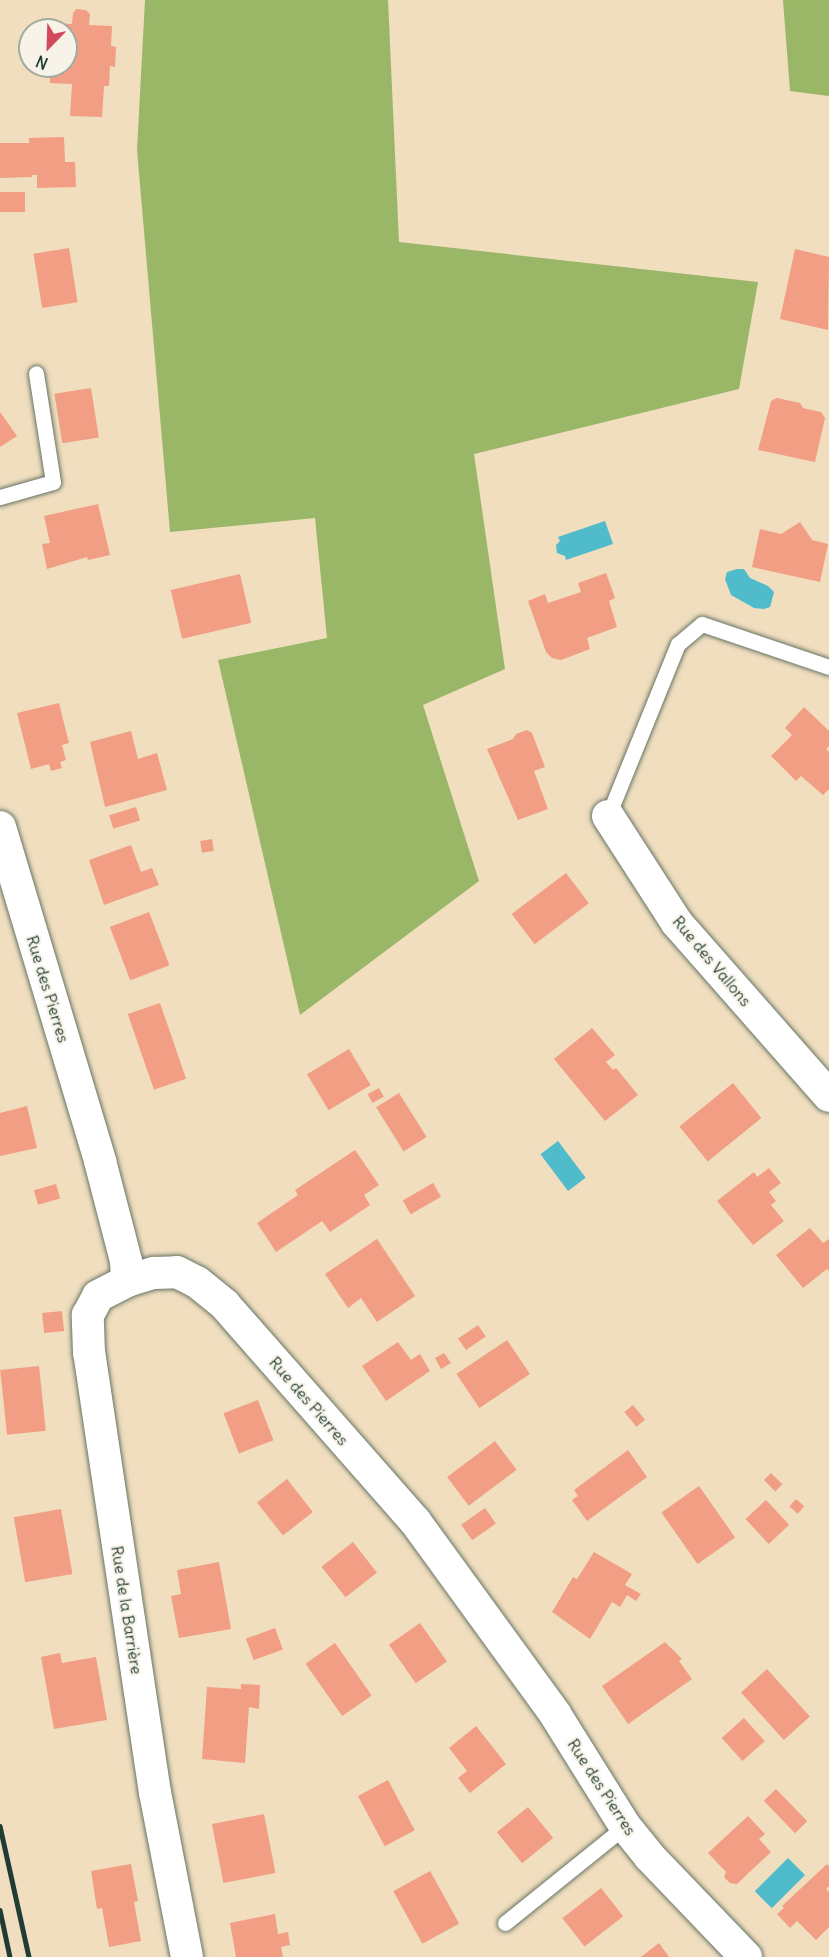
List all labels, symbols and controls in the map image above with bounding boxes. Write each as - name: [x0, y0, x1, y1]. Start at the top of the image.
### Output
- north arrow: [18, 18, 78, 78]
- text: N: [33, 51, 51, 74]
- street label: Rue des Vallons: [669, 912, 755, 1010]
- street label: Rue des Pierres: [23, 933, 73, 1045]
- street label: Rue des Pierres: [265, 1353, 353, 1449]
- street label: Rue de la Barrière: [107, 1544, 147, 1676]
- street label: Rue des Pierres: [564, 1735, 640, 1839]

